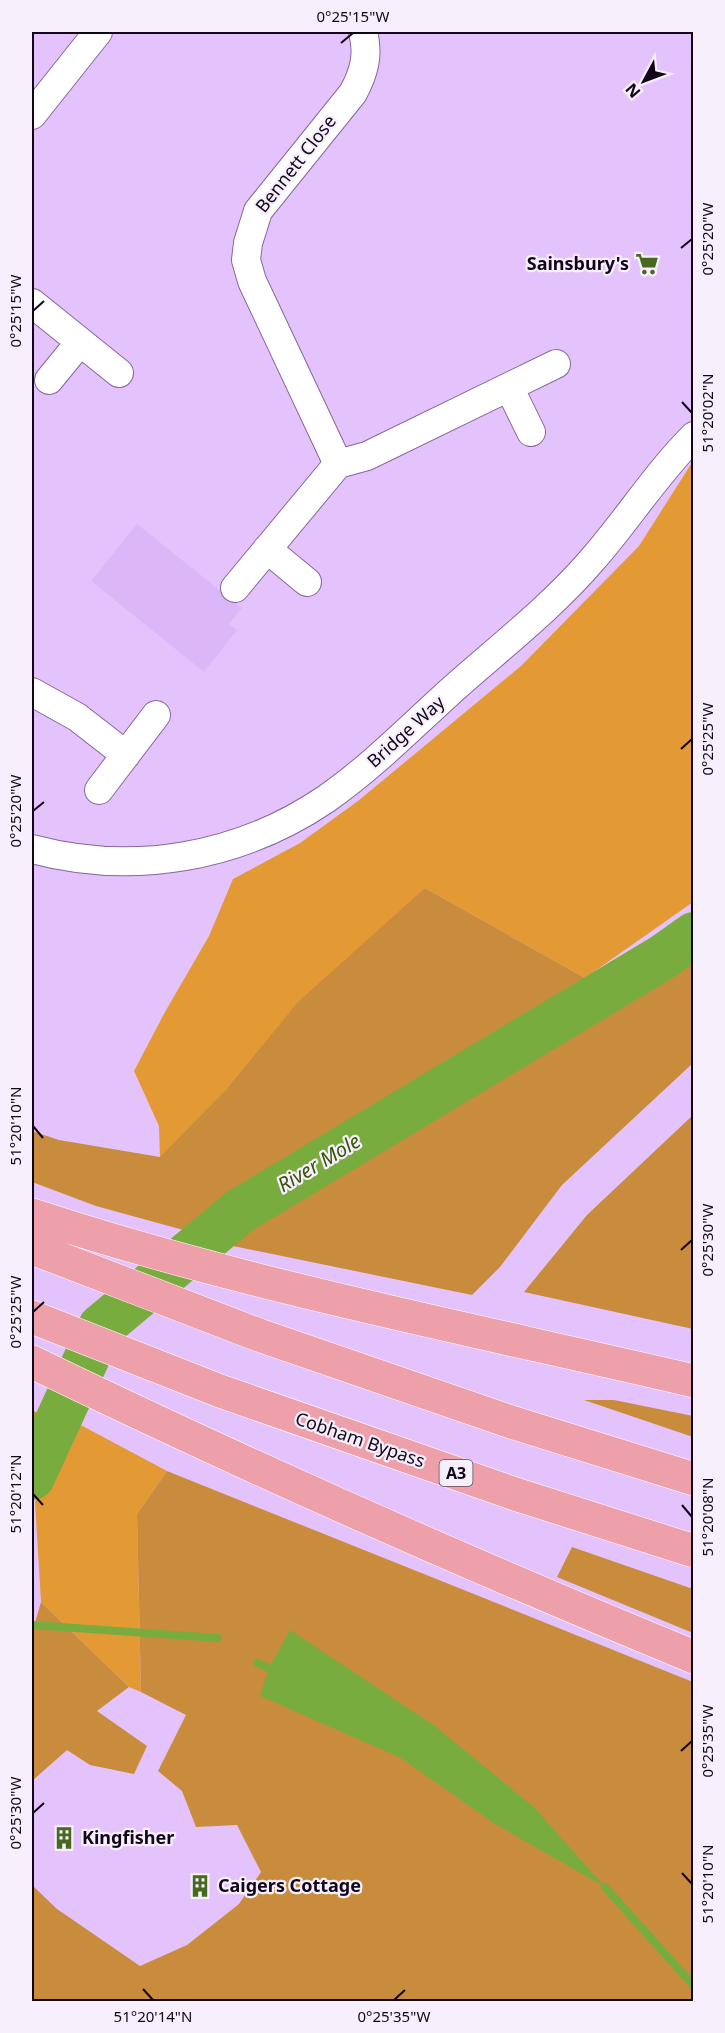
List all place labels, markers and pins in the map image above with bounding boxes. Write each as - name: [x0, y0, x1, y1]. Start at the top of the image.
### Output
- place label: Sainsbury's: [527, 251, 629, 275]
- supermarket icon: Sainsbury's: [634, 251, 660, 277]
- building icon: Kingfisher: [51, 1825, 77, 1851]
- place label: Kingfisher: [82, 1825, 174, 1849]
- building icon: Caigers Cottage: [187, 1873, 213, 1899]
- place label: Caigers Cottage: [218, 1873, 361, 1897]

